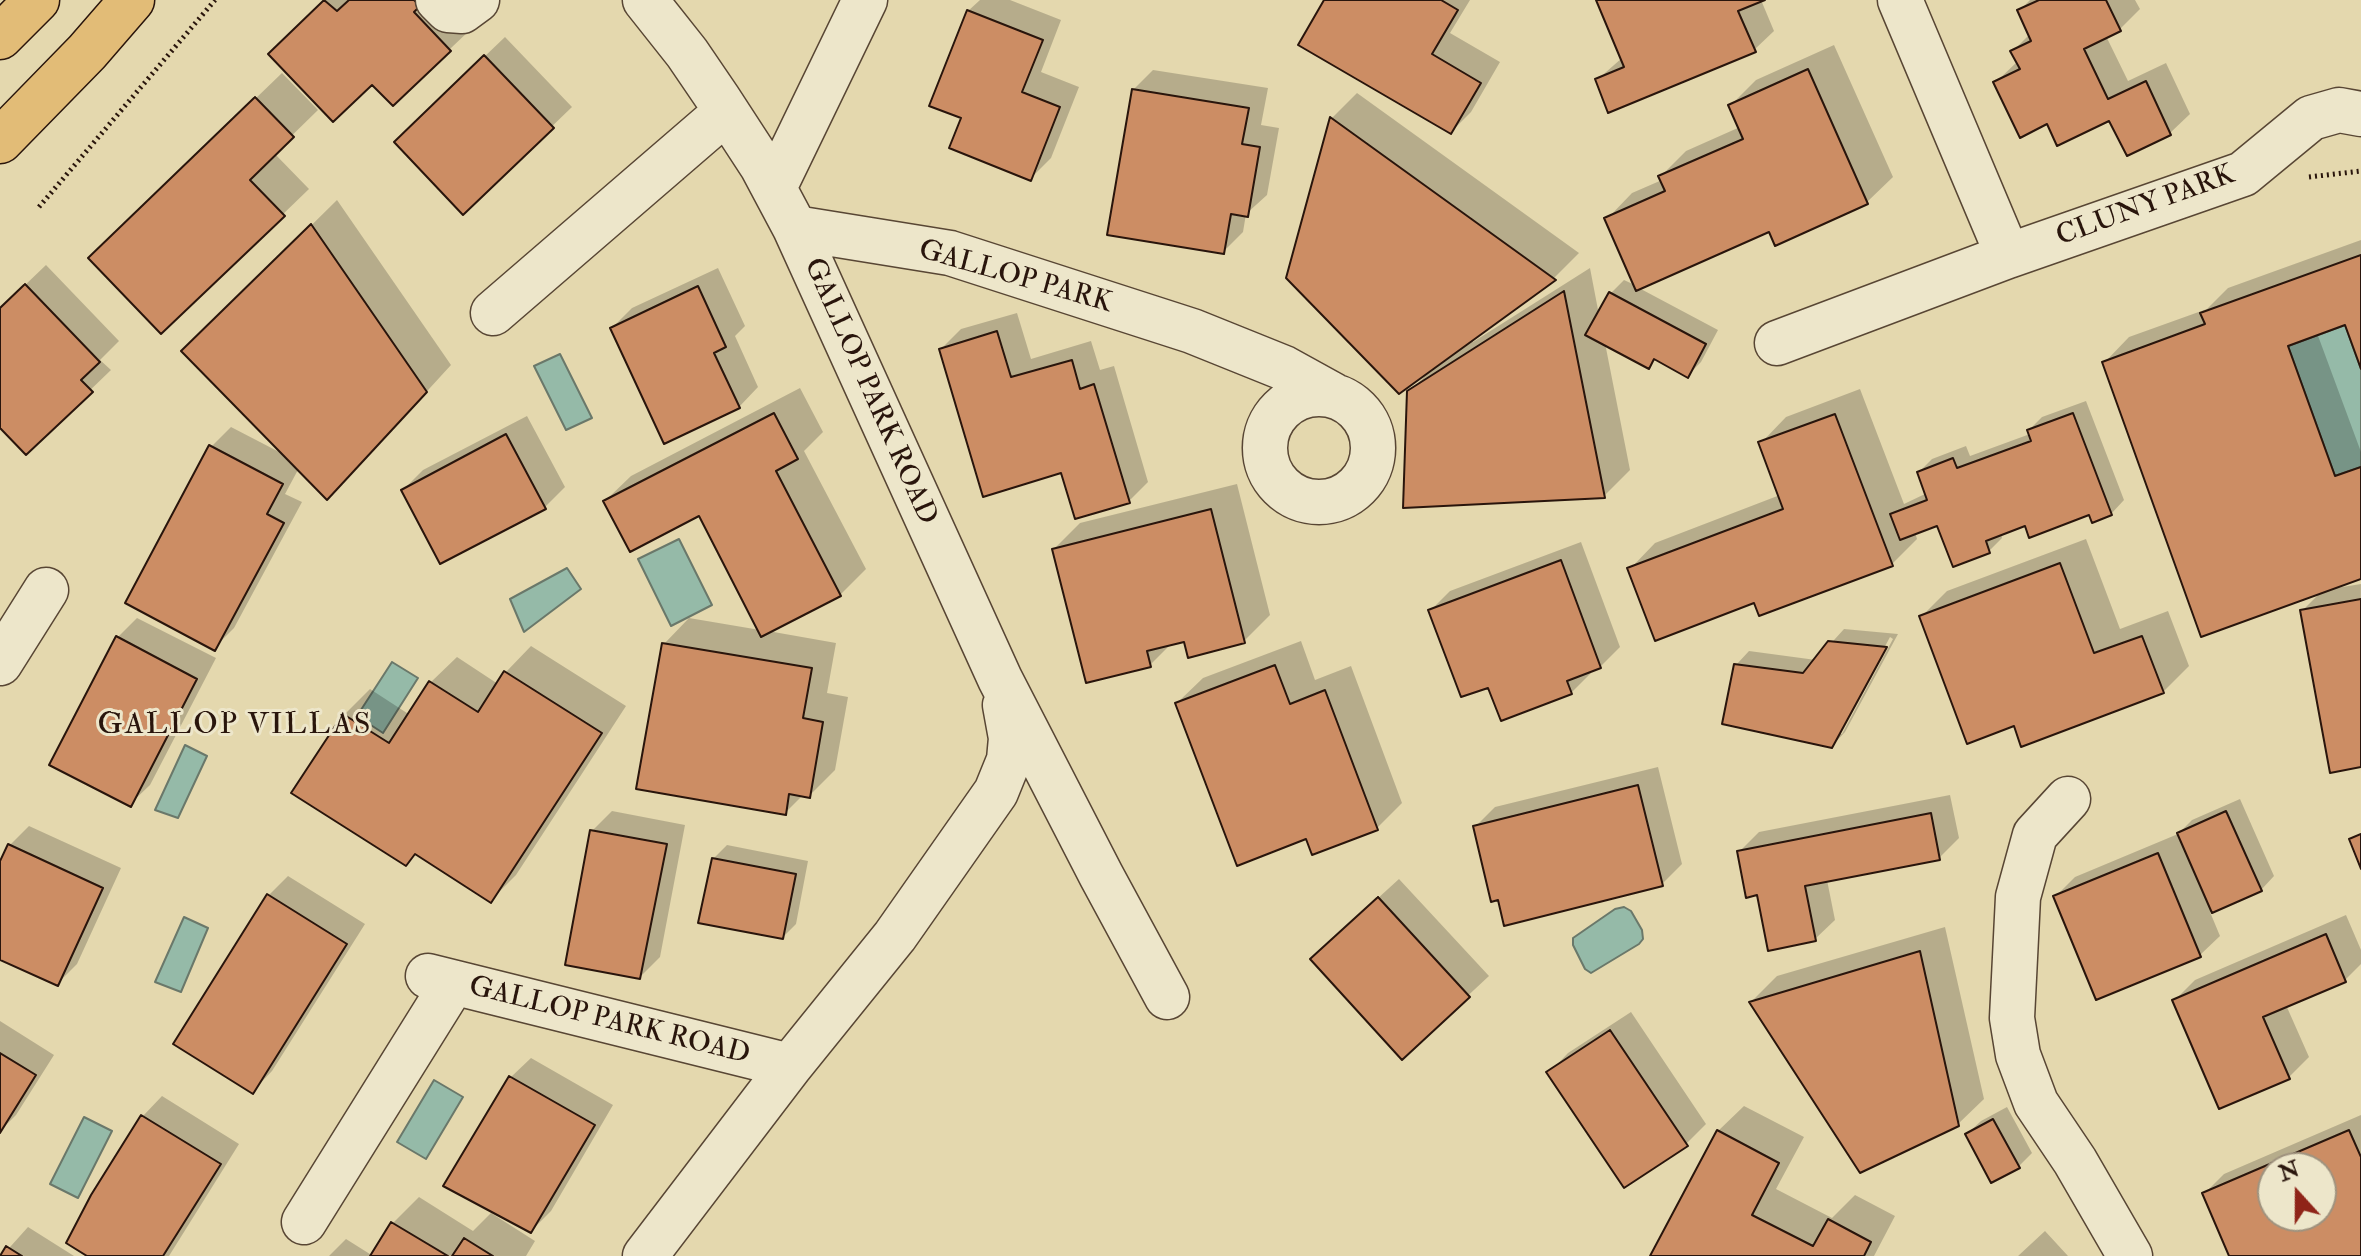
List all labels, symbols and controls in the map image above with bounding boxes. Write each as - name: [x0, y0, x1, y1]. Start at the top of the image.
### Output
- street label: CLUNY PARK: [2052, 159, 2240, 255]
- street label: GALLOP PARK: [914, 234, 1116, 322]
- street label: GALLOP PARK ROAD: [795, 254, 943, 530]
- district label: GALLOP VILLAS: [98, 709, 372, 745]
- street label: GALLOP PARK ROAD: [465, 971, 753, 1073]
- north arrow: [2257, 1152, 2337, 1232]
- text: N: [2275, 1155, 2303, 1188]

